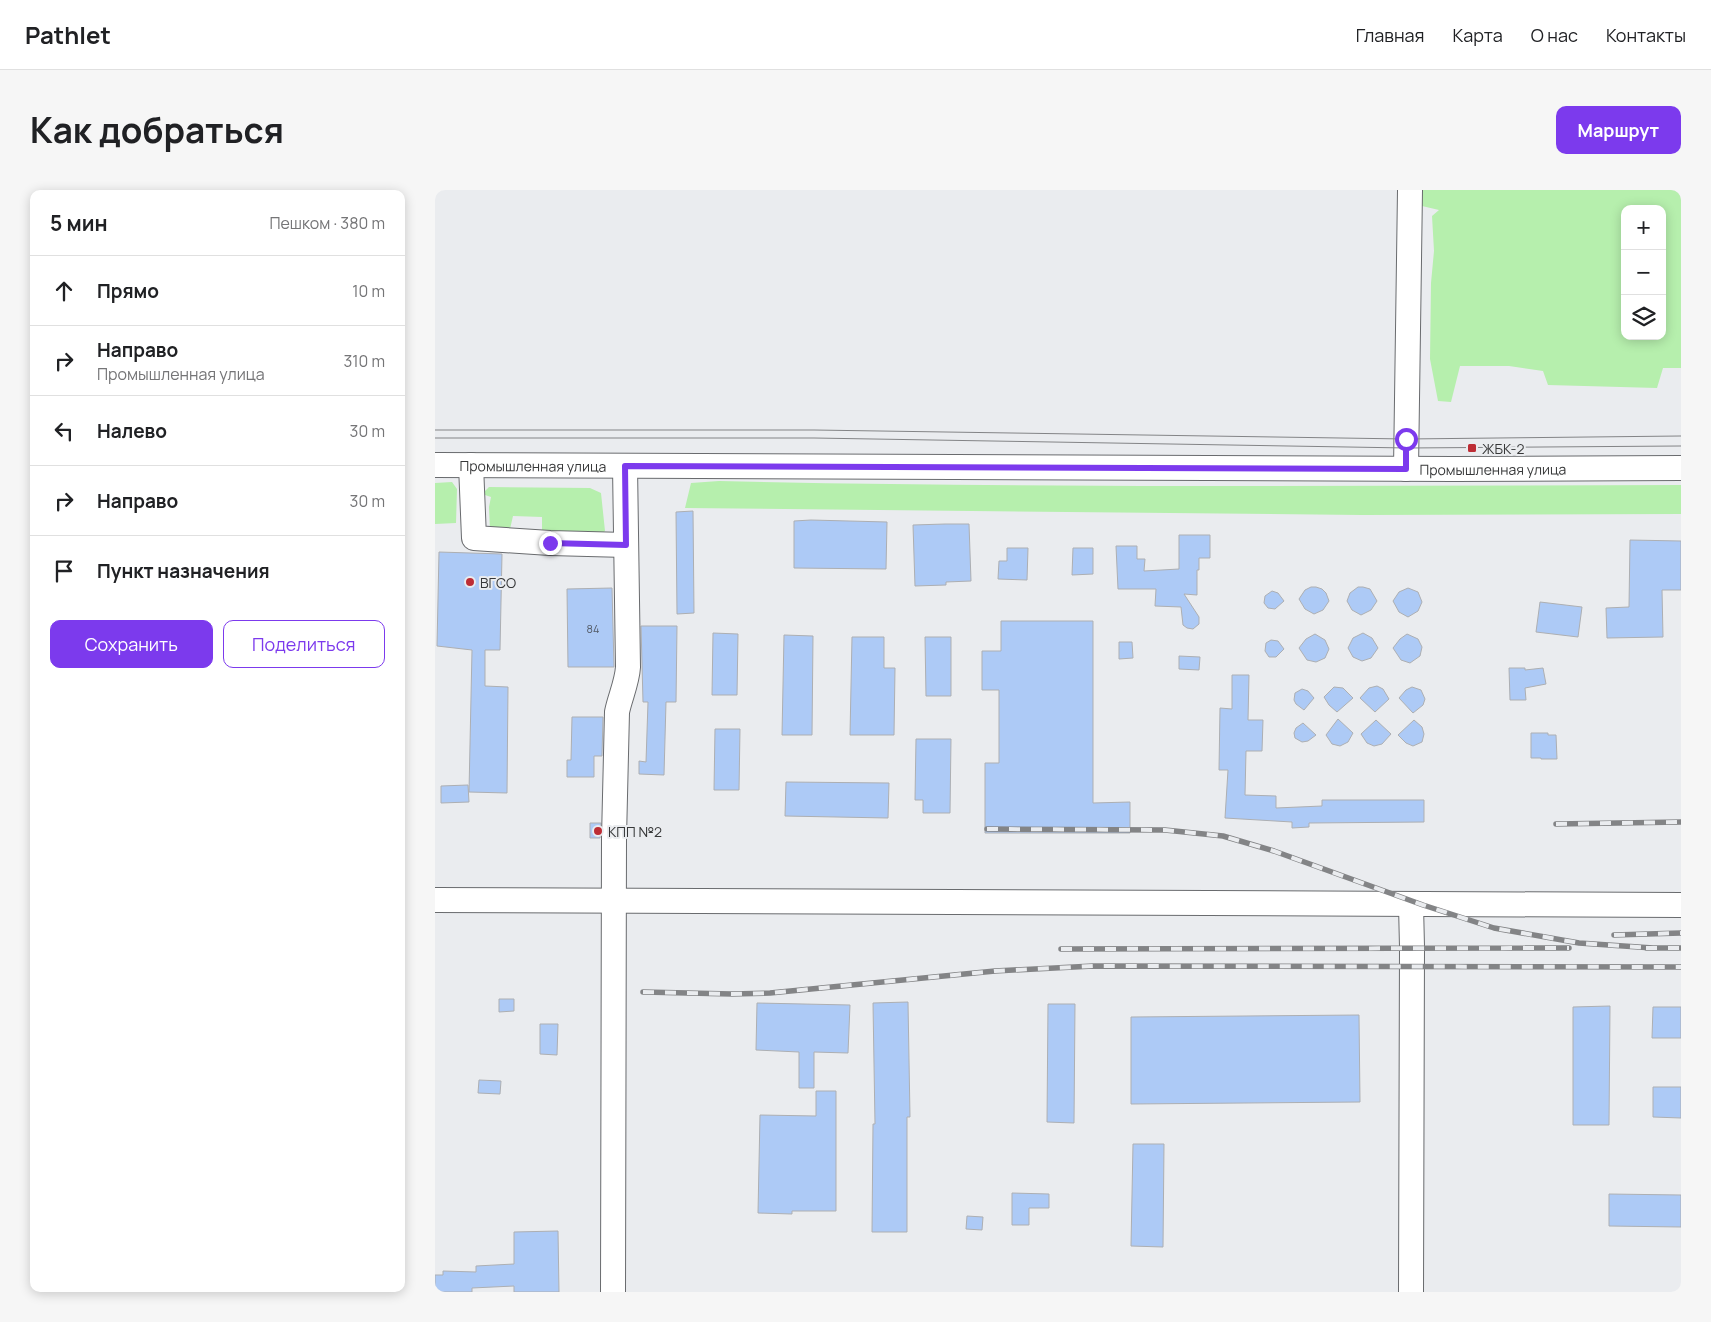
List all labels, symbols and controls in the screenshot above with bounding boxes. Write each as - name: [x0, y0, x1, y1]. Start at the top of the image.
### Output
- text: Pathlet: [25, 18, 111, 51]
- text: Главная: [1356, 23, 1425, 47]
- text: Карта: [1453, 23, 1503, 47]
- text: О нас: [1531, 23, 1578, 47]
- text: Контакты: [1606, 23, 1686, 47]
- text: Как добраться: [30, 106, 284, 154]
- button: Маршрут: [1556, 106, 1681, 154]
- map controls: [1621, 205, 1666, 340]
- button: +: [1621, 205, 1666, 250]
- text: 5 мин: [50, 209, 108, 237]
- text: Пешком · 380 m: [269, 212, 385, 234]
- button: −: [1621, 250, 1666, 295]
- icon: ahead: [50, 277, 78, 305]
- text: Прямо: [97, 278, 159, 304]
- text: 10 m: [352, 280, 385, 302]
- button: layers: [1621, 295, 1666, 340]
- text: Направо: [97, 337, 178, 363]
- icon: right: [50, 347, 78, 375]
- text: 310 m: [343, 350, 385, 372]
- text: Промышленная улица: [97, 363, 265, 385]
- icon: left: [50, 417, 78, 445]
- text: Налево: [97, 418, 167, 444]
- text: 30 m: [350, 420, 385, 442]
- route start: [1395, 428, 1418, 451]
- place label: ЖБК-2: [1482, 439, 1524, 458]
- marker: ЖБК-2: [1466, 442, 1478, 454]
- street label: Промышленная улица: [460, 456, 606, 475]
- street label: Промышленная улица: [1420, 459, 1566, 479]
- icon: right: [50, 487, 78, 515]
- text: Направо: [97, 488, 178, 514]
- text: 30 m: [350, 490, 385, 512]
- route end: [539, 532, 562, 555]
- icon: arrive: [50, 557, 78, 585]
- text: Пункт назначения: [97, 558, 270, 584]
- place label: ВГСО: [480, 573, 516, 592]
- marker: ВГСО: [464, 576, 476, 588]
- button: Сохранить: [50, 620, 213, 668]
- button: Поделиться: [223, 620, 385, 668]
- house number: 84: [587, 621, 599, 636]
- place label: КПП №2: [608, 822, 662, 841]
- marker: КПП №2: [592, 825, 604, 837]

